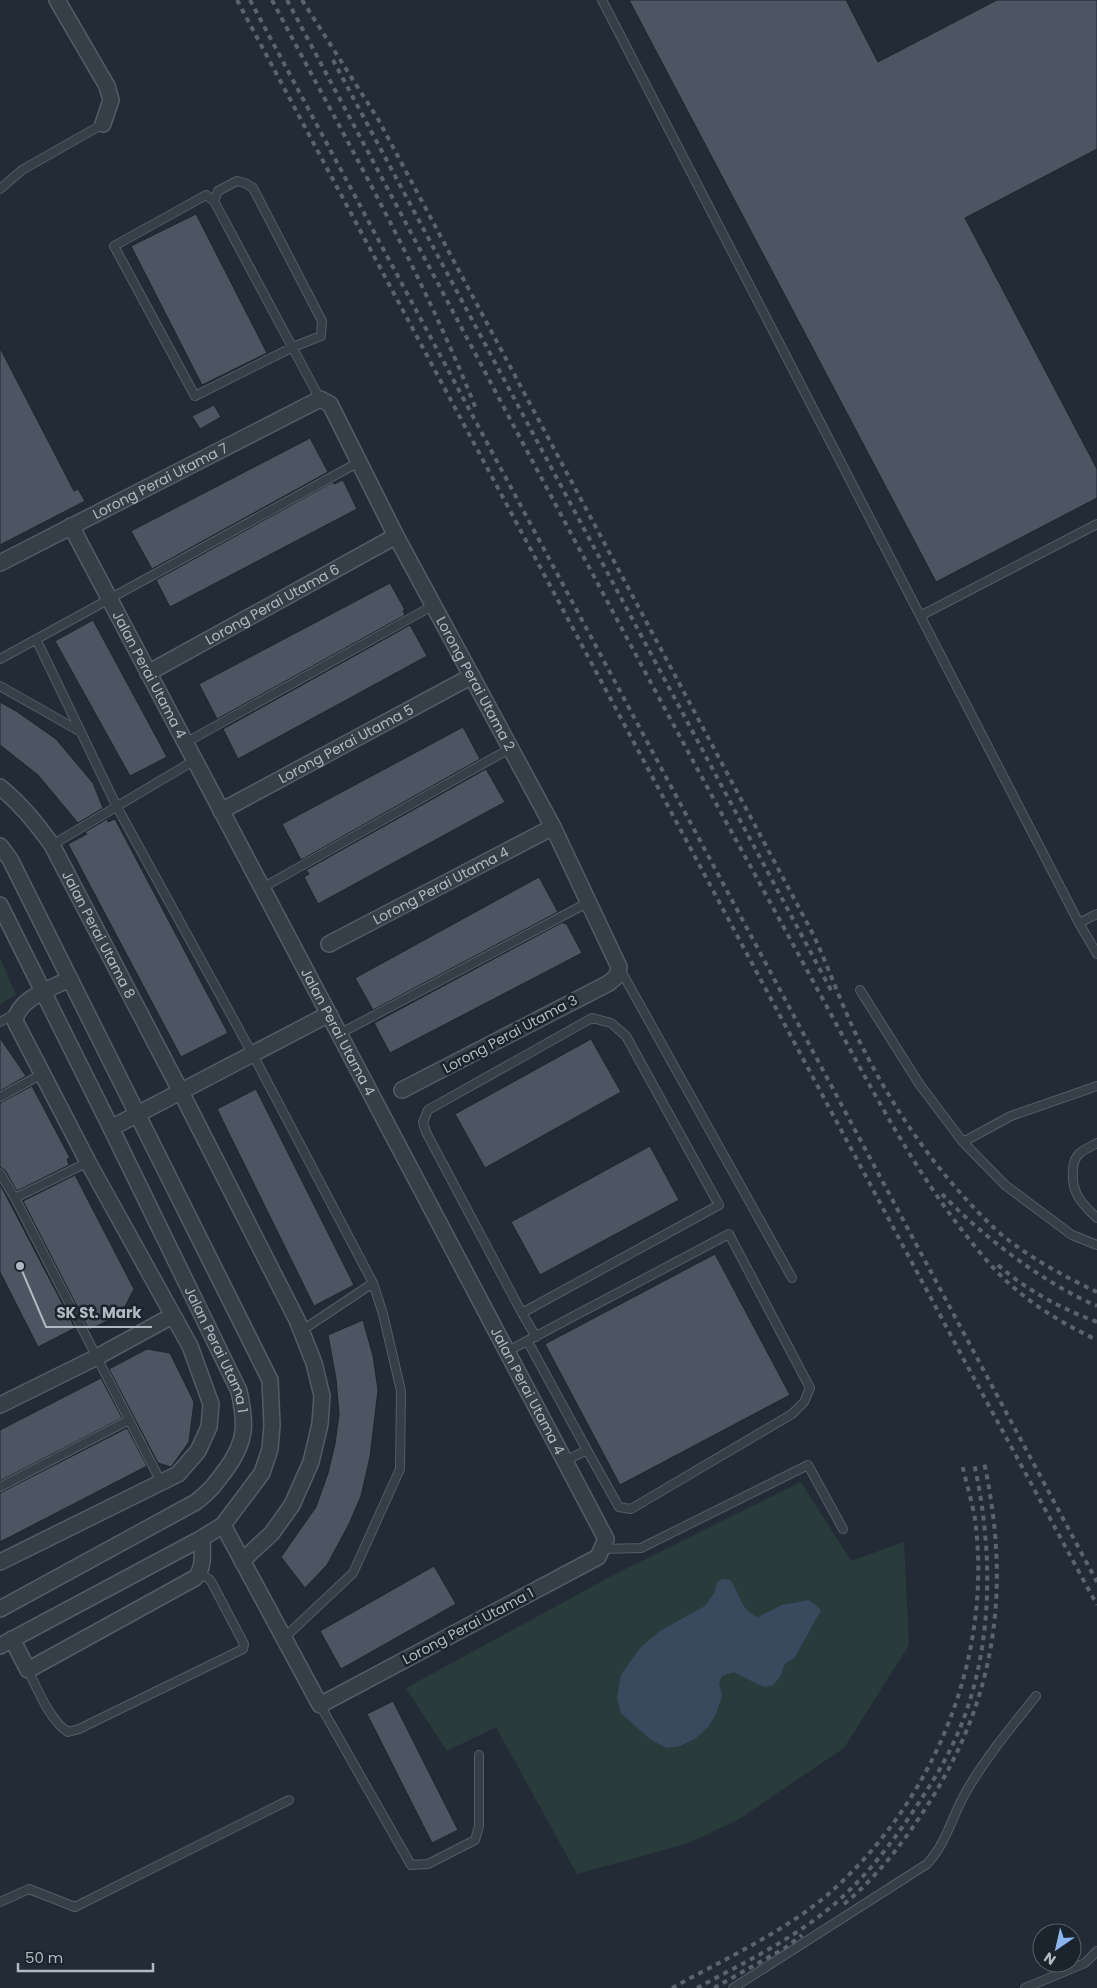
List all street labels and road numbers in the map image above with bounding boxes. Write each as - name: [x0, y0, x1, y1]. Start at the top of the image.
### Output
- street label: Lorong Perai Utama 7: [89, 438, 232, 524]
- street label: Lorong Perai Utama 6: [202, 559, 343, 650]
- street label: Jalan Perai Utama 4: [108, 607, 191, 742]
- street label: Lorong Perai Utama 2: [431, 613, 520, 754]
- street label: Lorong Perai Utama 5: [275, 699, 417, 788]
- street label: Lorong Perai Utama 4: [369, 842, 512, 929]
- street label: Jalan Perai Utama 8: [57, 867, 140, 1002]
- street label: Jalan Perai Utama 4: [296, 964, 380, 1099]
- street label: Lorong Perai Utama 3: [439, 990, 581, 1078]
- street label: Jalan Perai Utama 1: [180, 1283, 253, 1414]
- street label: Jalan Perai Utama 4: [486, 1323, 570, 1458]
- street label: Lorong Perai Utama 1: [399, 1583, 537, 1669]

